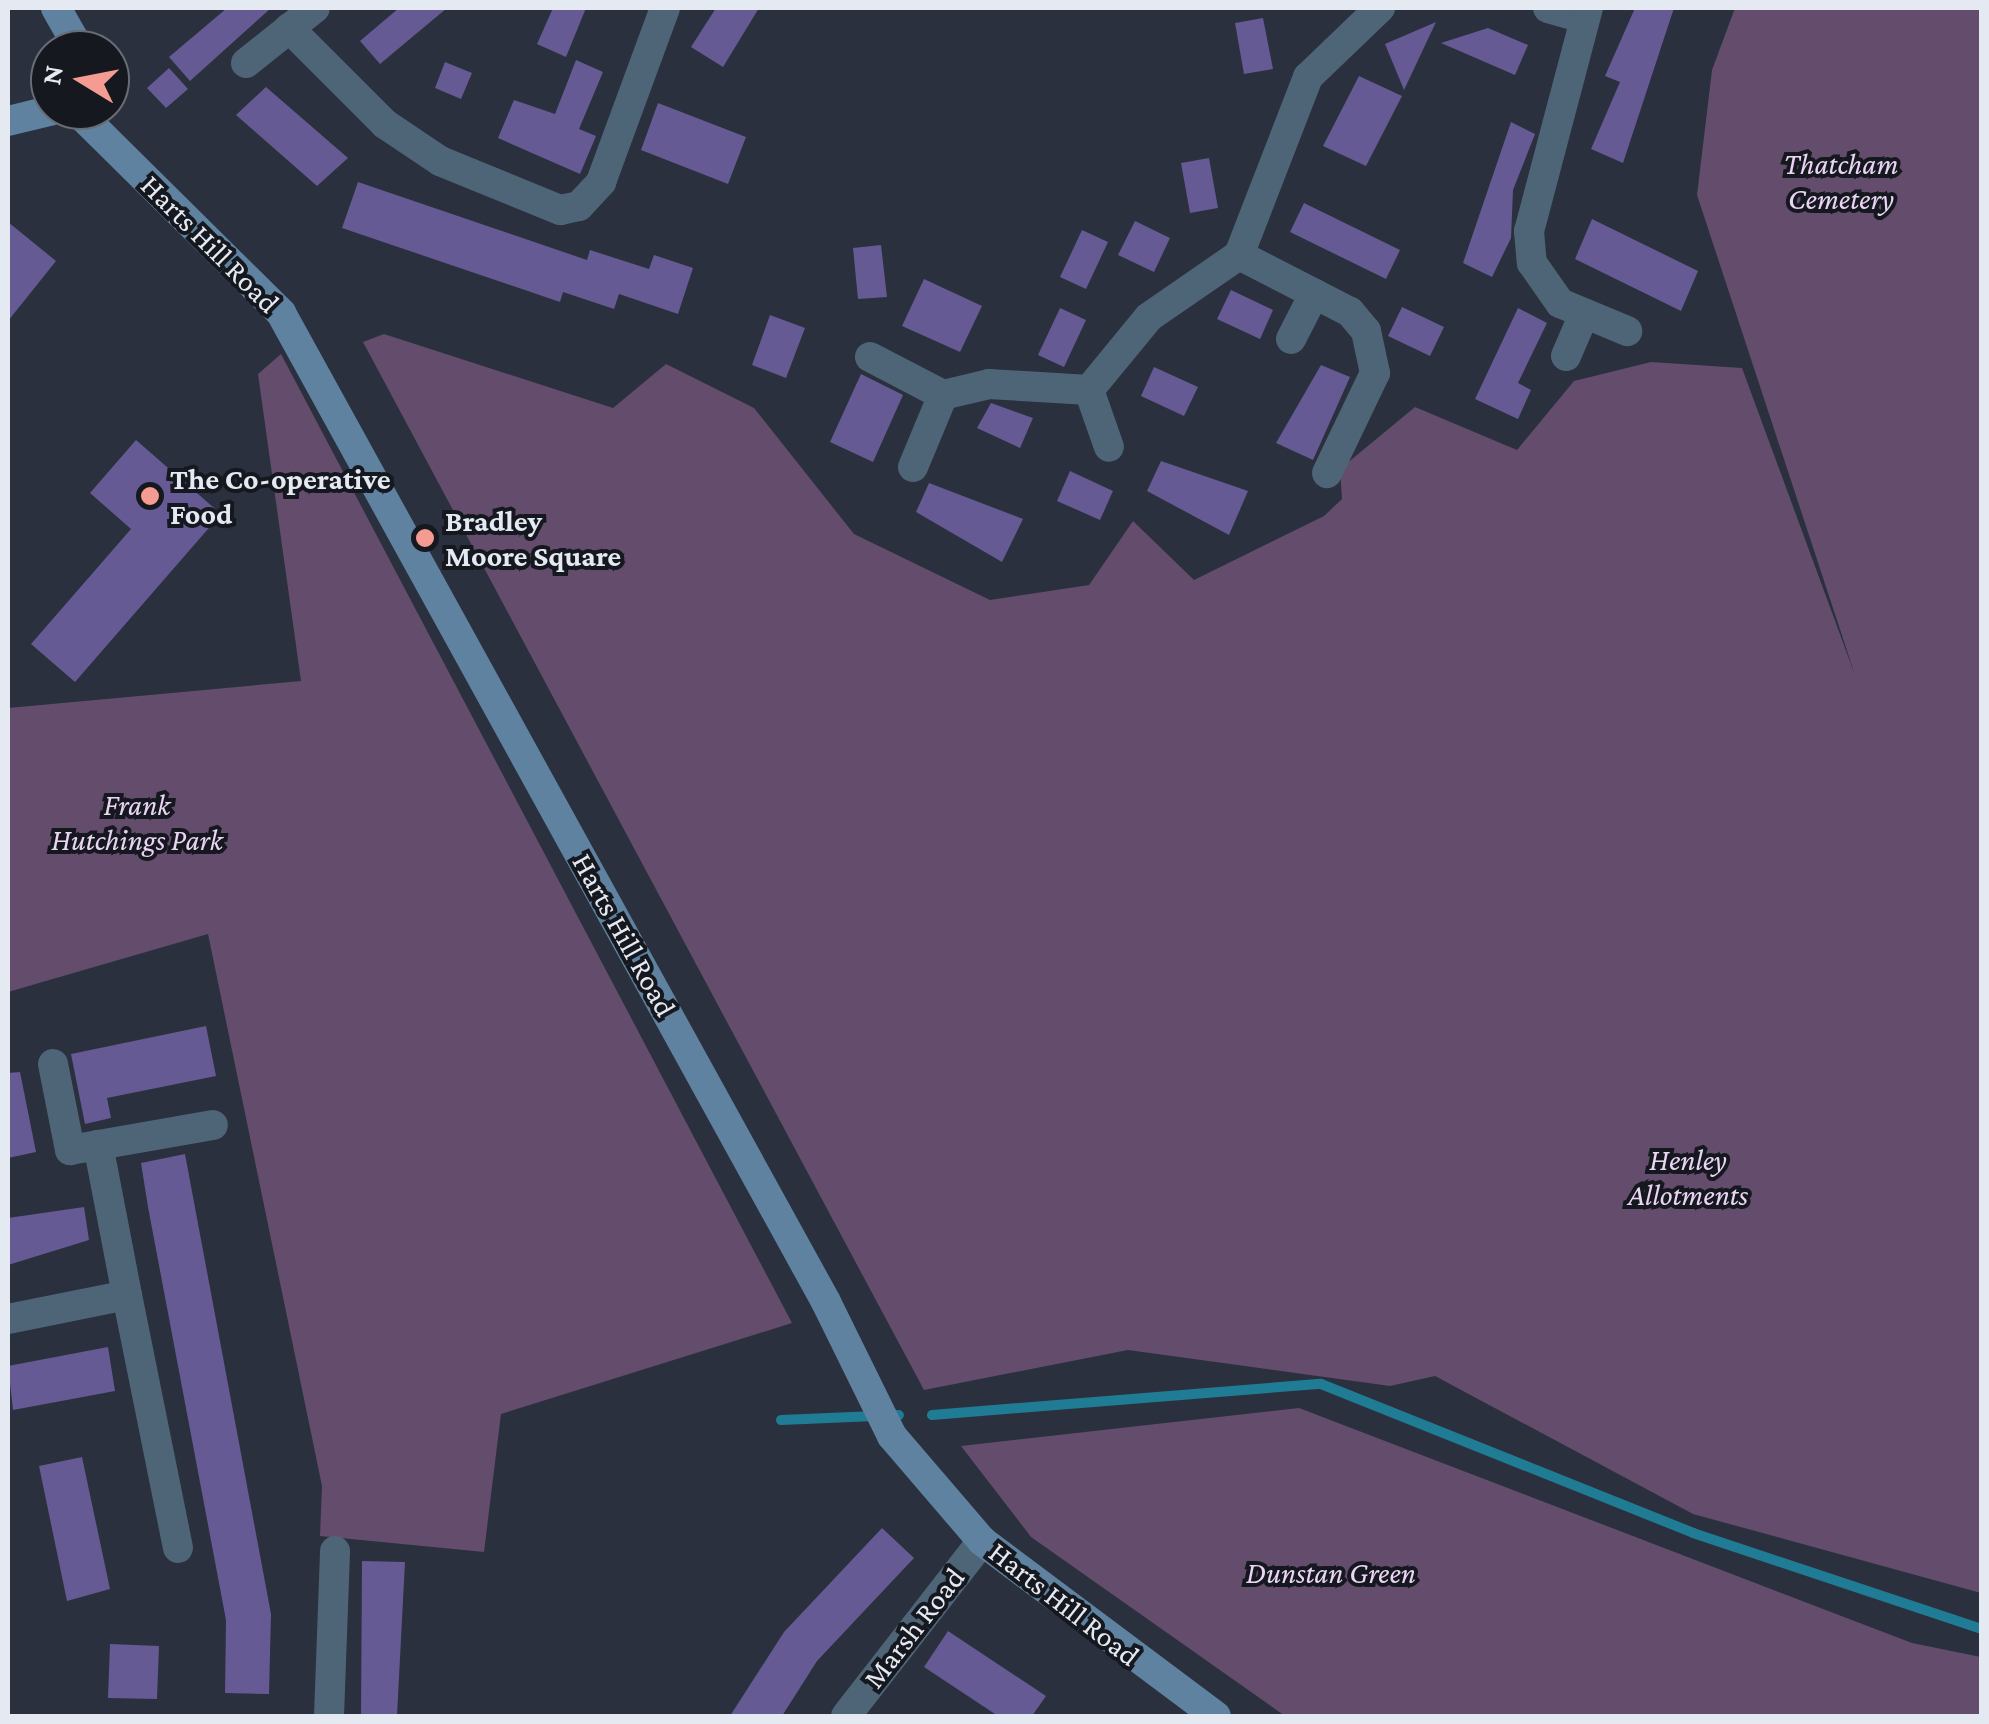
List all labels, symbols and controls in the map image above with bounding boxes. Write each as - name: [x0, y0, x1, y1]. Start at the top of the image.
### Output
- north arrow: [30, 30, 130, 130]
- text: N: [35, 63, 69, 87]
- park label: Thatcham Cemetery: [1784, 146, 1898, 216]
- street label: Harts Hill Road: [133, 167, 287, 321]
- place label: The Co-operative Food: [170, 461, 391, 532]
- marker: The Co-operative Food: [139, 485, 161, 507]
- place label: Bradley Moore Square: [445, 503, 621, 574]
- marker: Bradley Moore Square: [414, 527, 436, 549]
- park label: Frank Hutchings Park: [51, 787, 223, 858]
- street label: Harts Hill Road: [564, 847, 684, 1023]
- park label: Henley Allotments: [1628, 1142, 1748, 1212]
- street label: Harts Hill Road: [982, 1534, 1146, 1674]
- park label: Dunstan Green: [1246, 1555, 1416, 1591]
- street label: Marsh Road: [856, 1560, 972, 1696]

